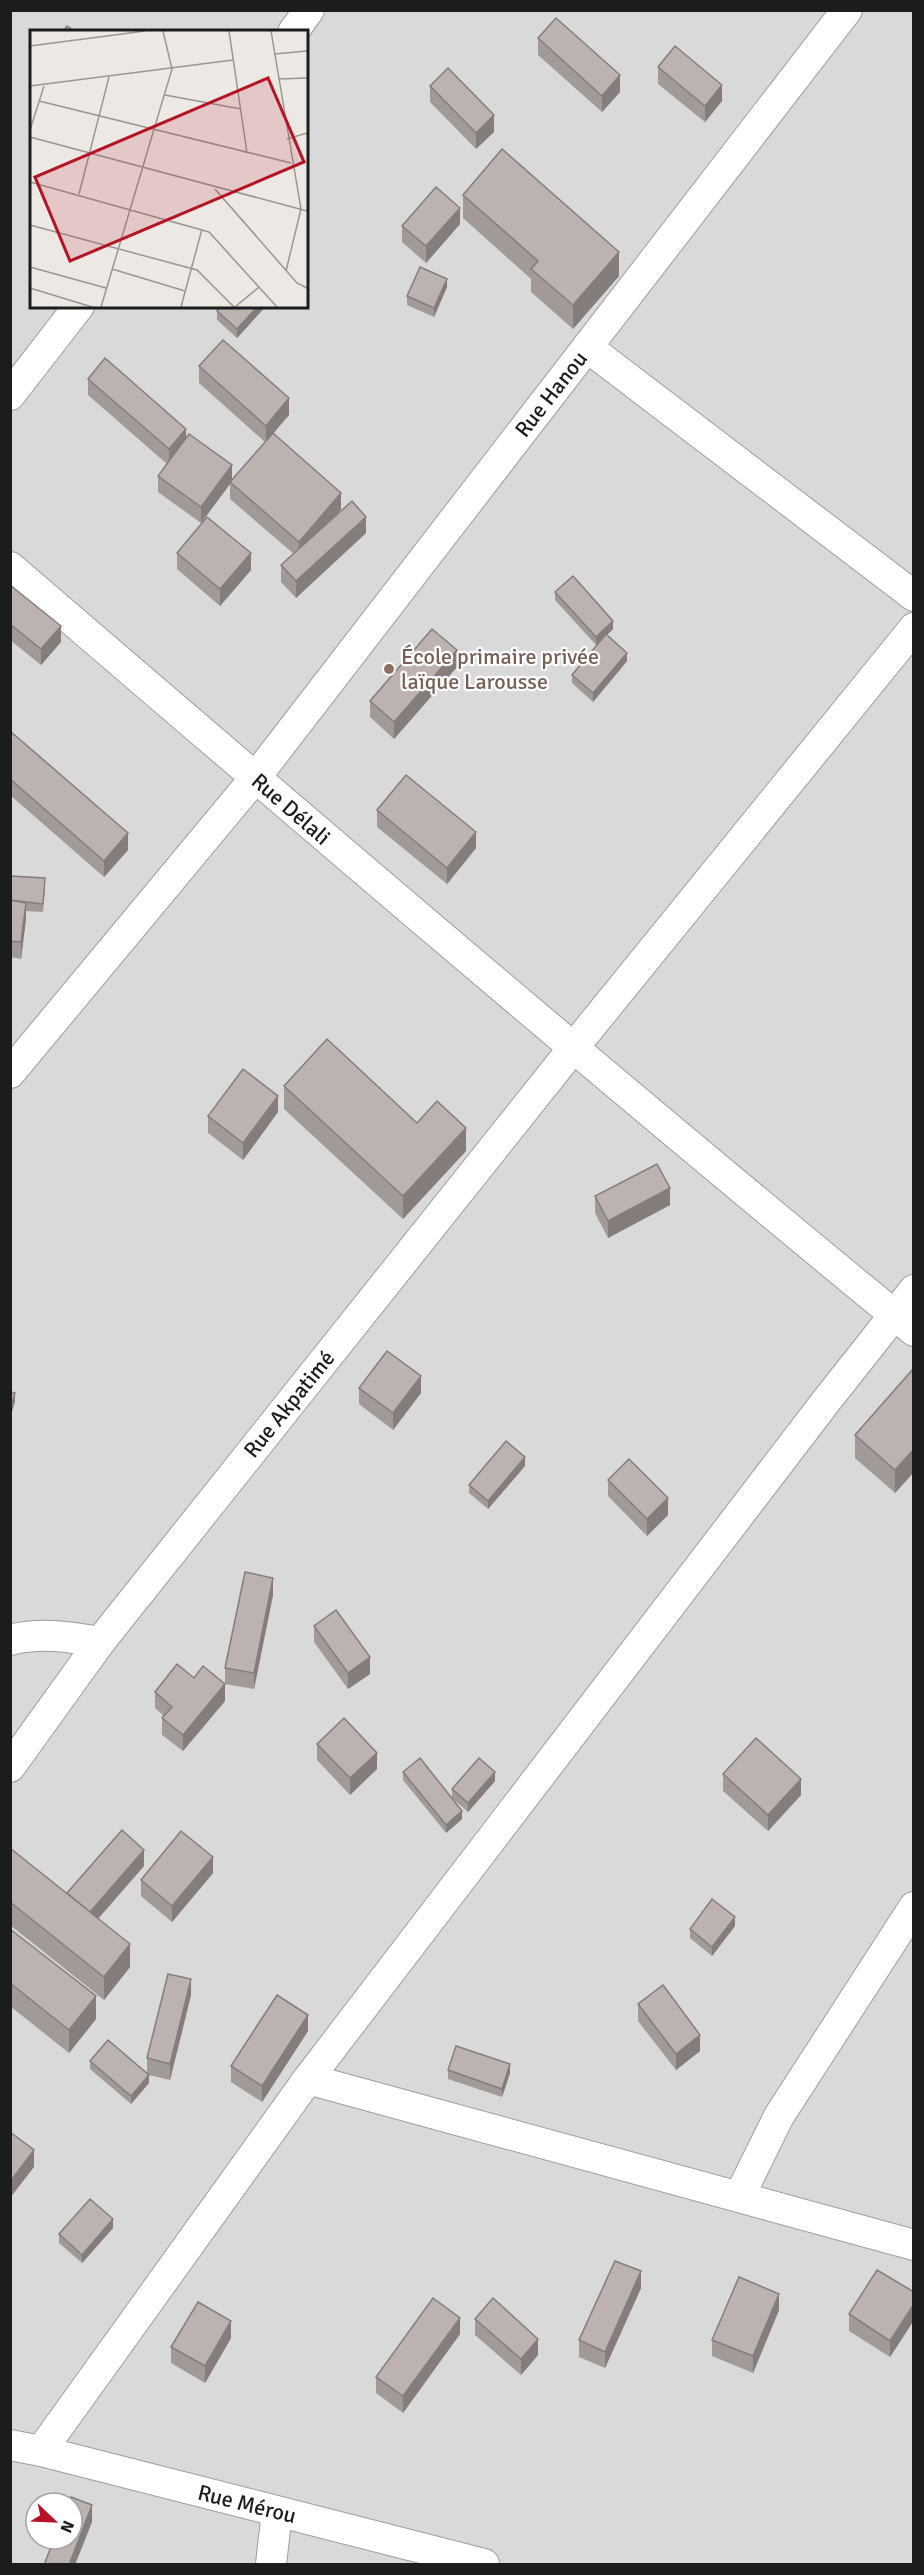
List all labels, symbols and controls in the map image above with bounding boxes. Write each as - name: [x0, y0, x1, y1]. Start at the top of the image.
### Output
- inset map: [30, 30, 308, 308]
- street label: Rue Hanou: [509, 345, 593, 443]
- place label: École primaire privée laïque Larousse: [401, 643, 599, 695]
- marker: École primaire privée laïque Larousse: [382, 662, 396, 676]
- street label: Rue Délali: [246, 767, 336, 851]
- street label: Rue Akpatimé: [238, 1345, 340, 1463]
- street label: Rue Mérou: [195, 2479, 299, 2529]
- north arrow: [24, 2491, 84, 2551]
- text: N: [56, 2517, 78, 2536]

